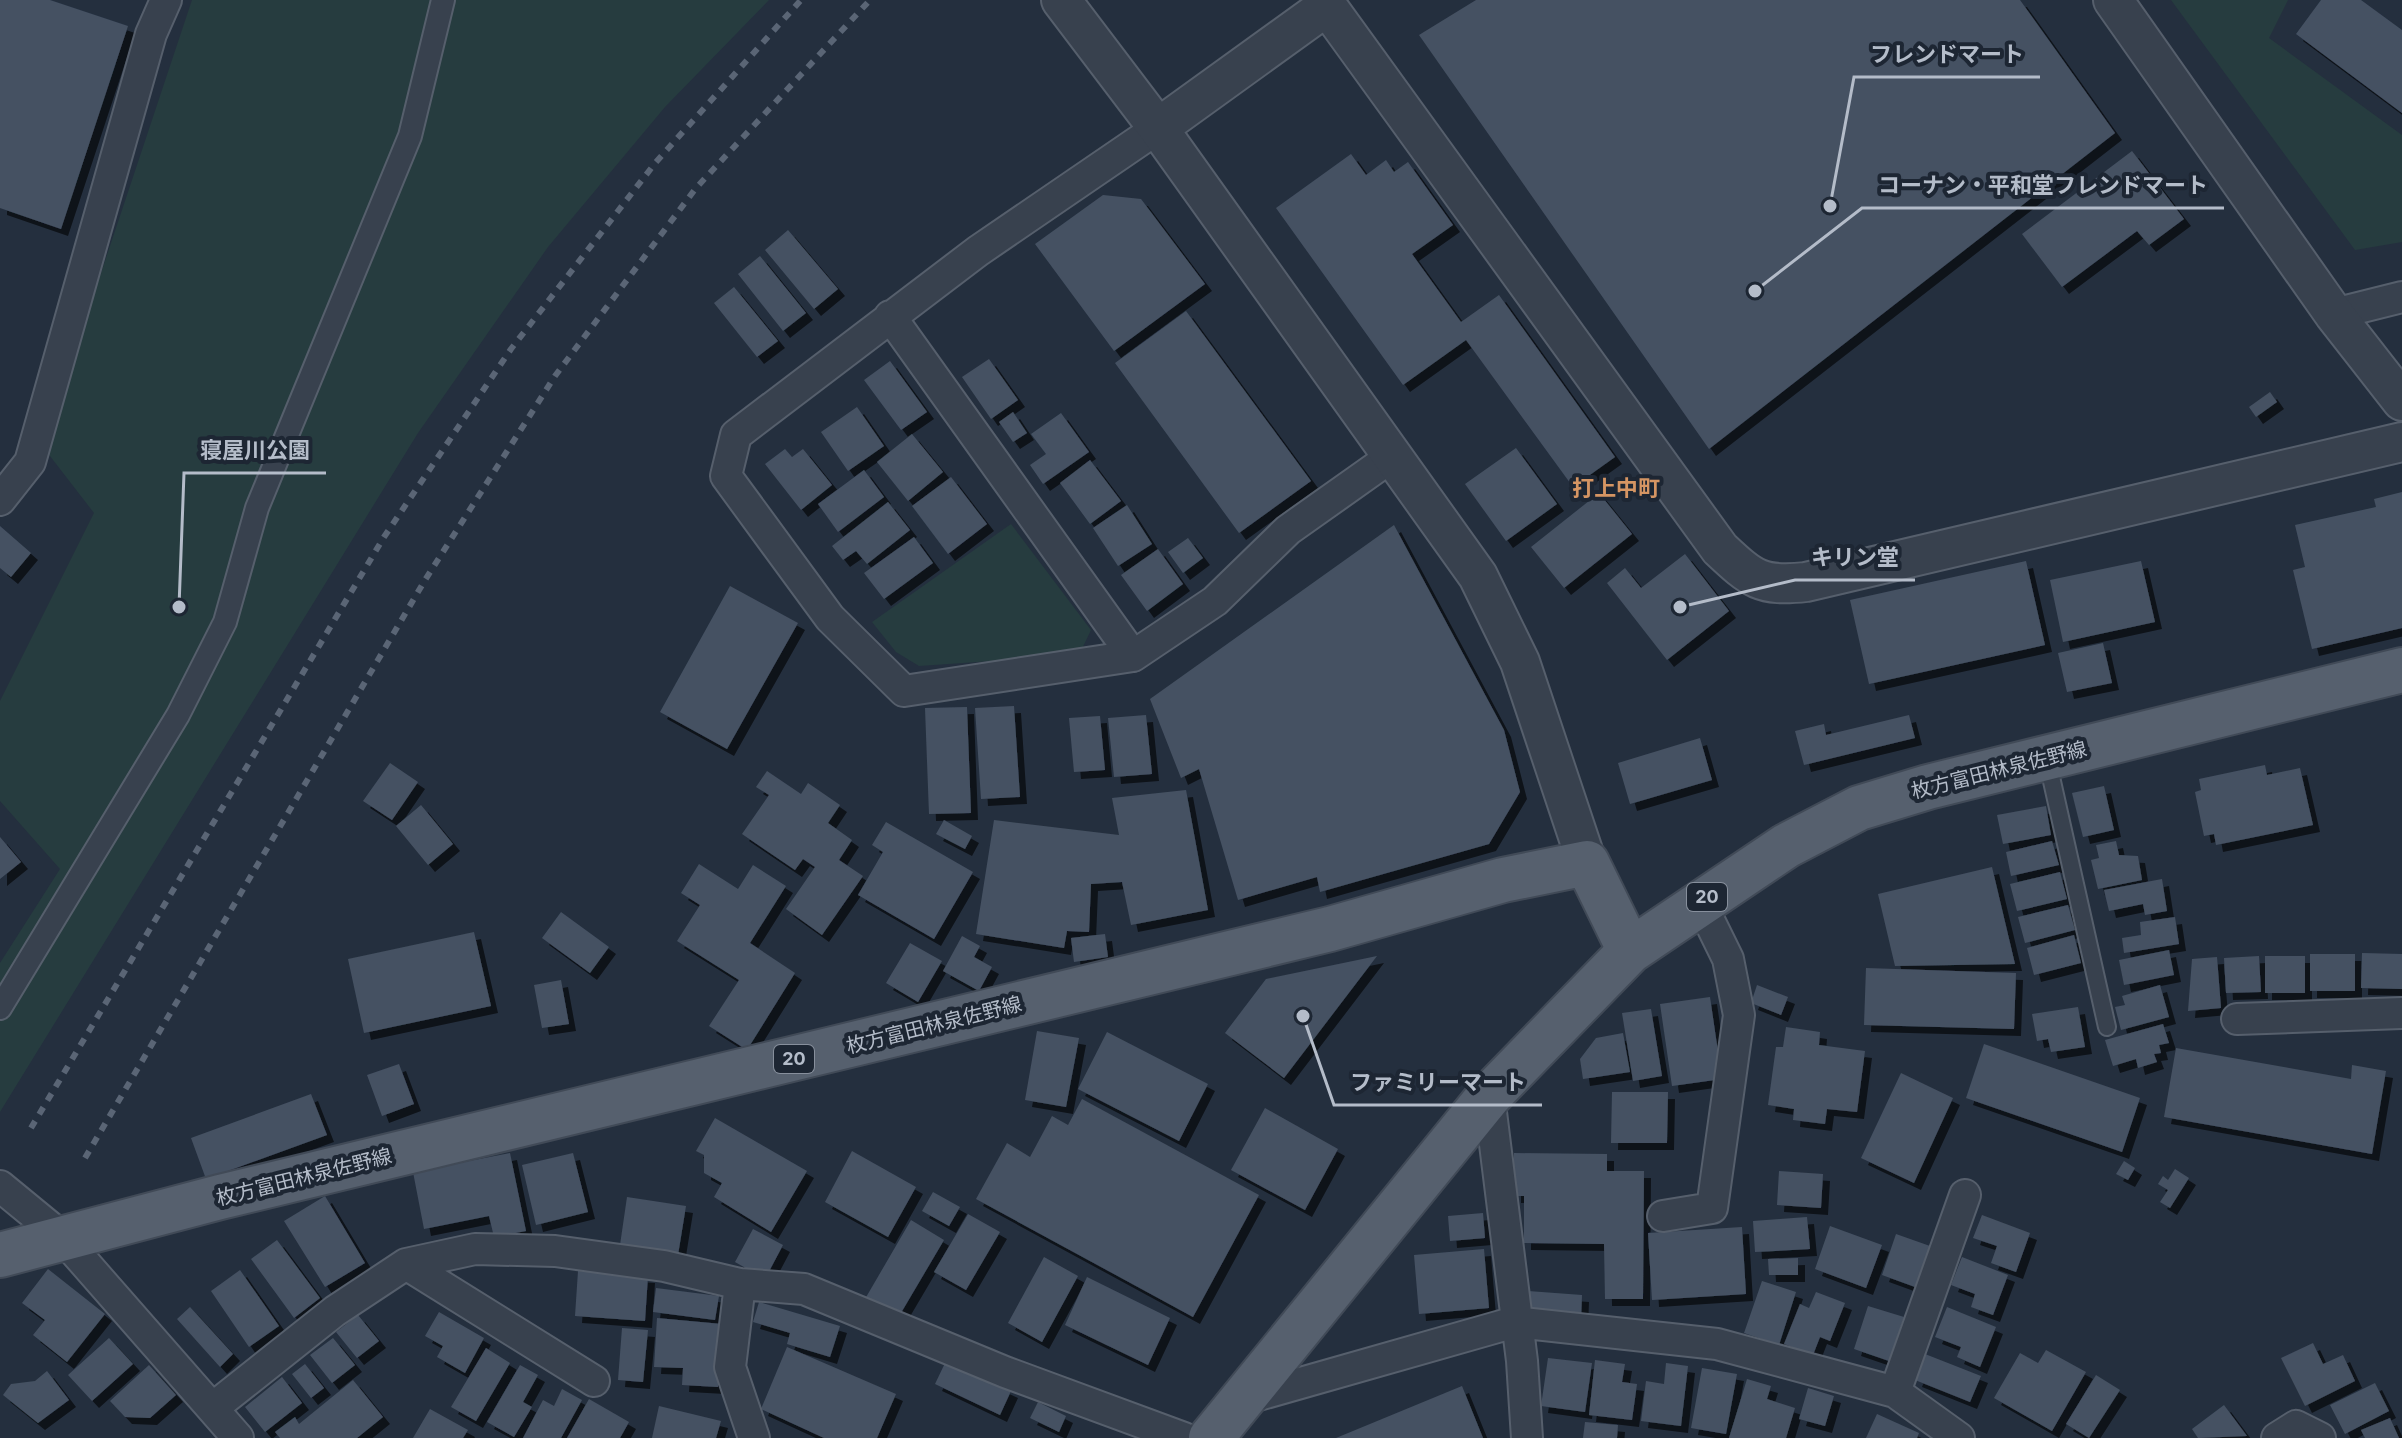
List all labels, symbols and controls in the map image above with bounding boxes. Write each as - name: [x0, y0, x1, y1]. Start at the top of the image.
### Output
- callout: フレンドマート: [1854, 31, 2040, 77]
- text: フレンドマート: [1870, 41, 2024, 67]
- callout: コーナン・平和堂フレンドマート: [1862, 162, 2224, 208]
- text: コーナン・平和堂フレンドマート: [1878, 172, 2208, 198]
- callout: 寝屋川公園: [184, 427, 326, 473]
- text: 寝屋川公園: [200, 437, 310, 463]
- district label: 打上中町: [1572, 475, 1660, 501]
- callout: キリン堂: [1795, 534, 1915, 580]
- text: キリン堂: [1811, 544, 1899, 570]
- street label: 枚方富田林泉佐野線: [1909, 737, 2089, 803]
- road number: 20: [1687, 883, 1727, 911]
- street label: 枚方富田林泉佐野線: [844, 992, 1024, 1058]
- road number: 20: [774, 1045, 814, 1073]
- callout: ファミリーマート: [1334, 1059, 1542, 1105]
- text: ファミリーマート: [1350, 1069, 1526, 1095]
- street label: 枚方富田林泉佐野線: [214, 1144, 394, 1210]

